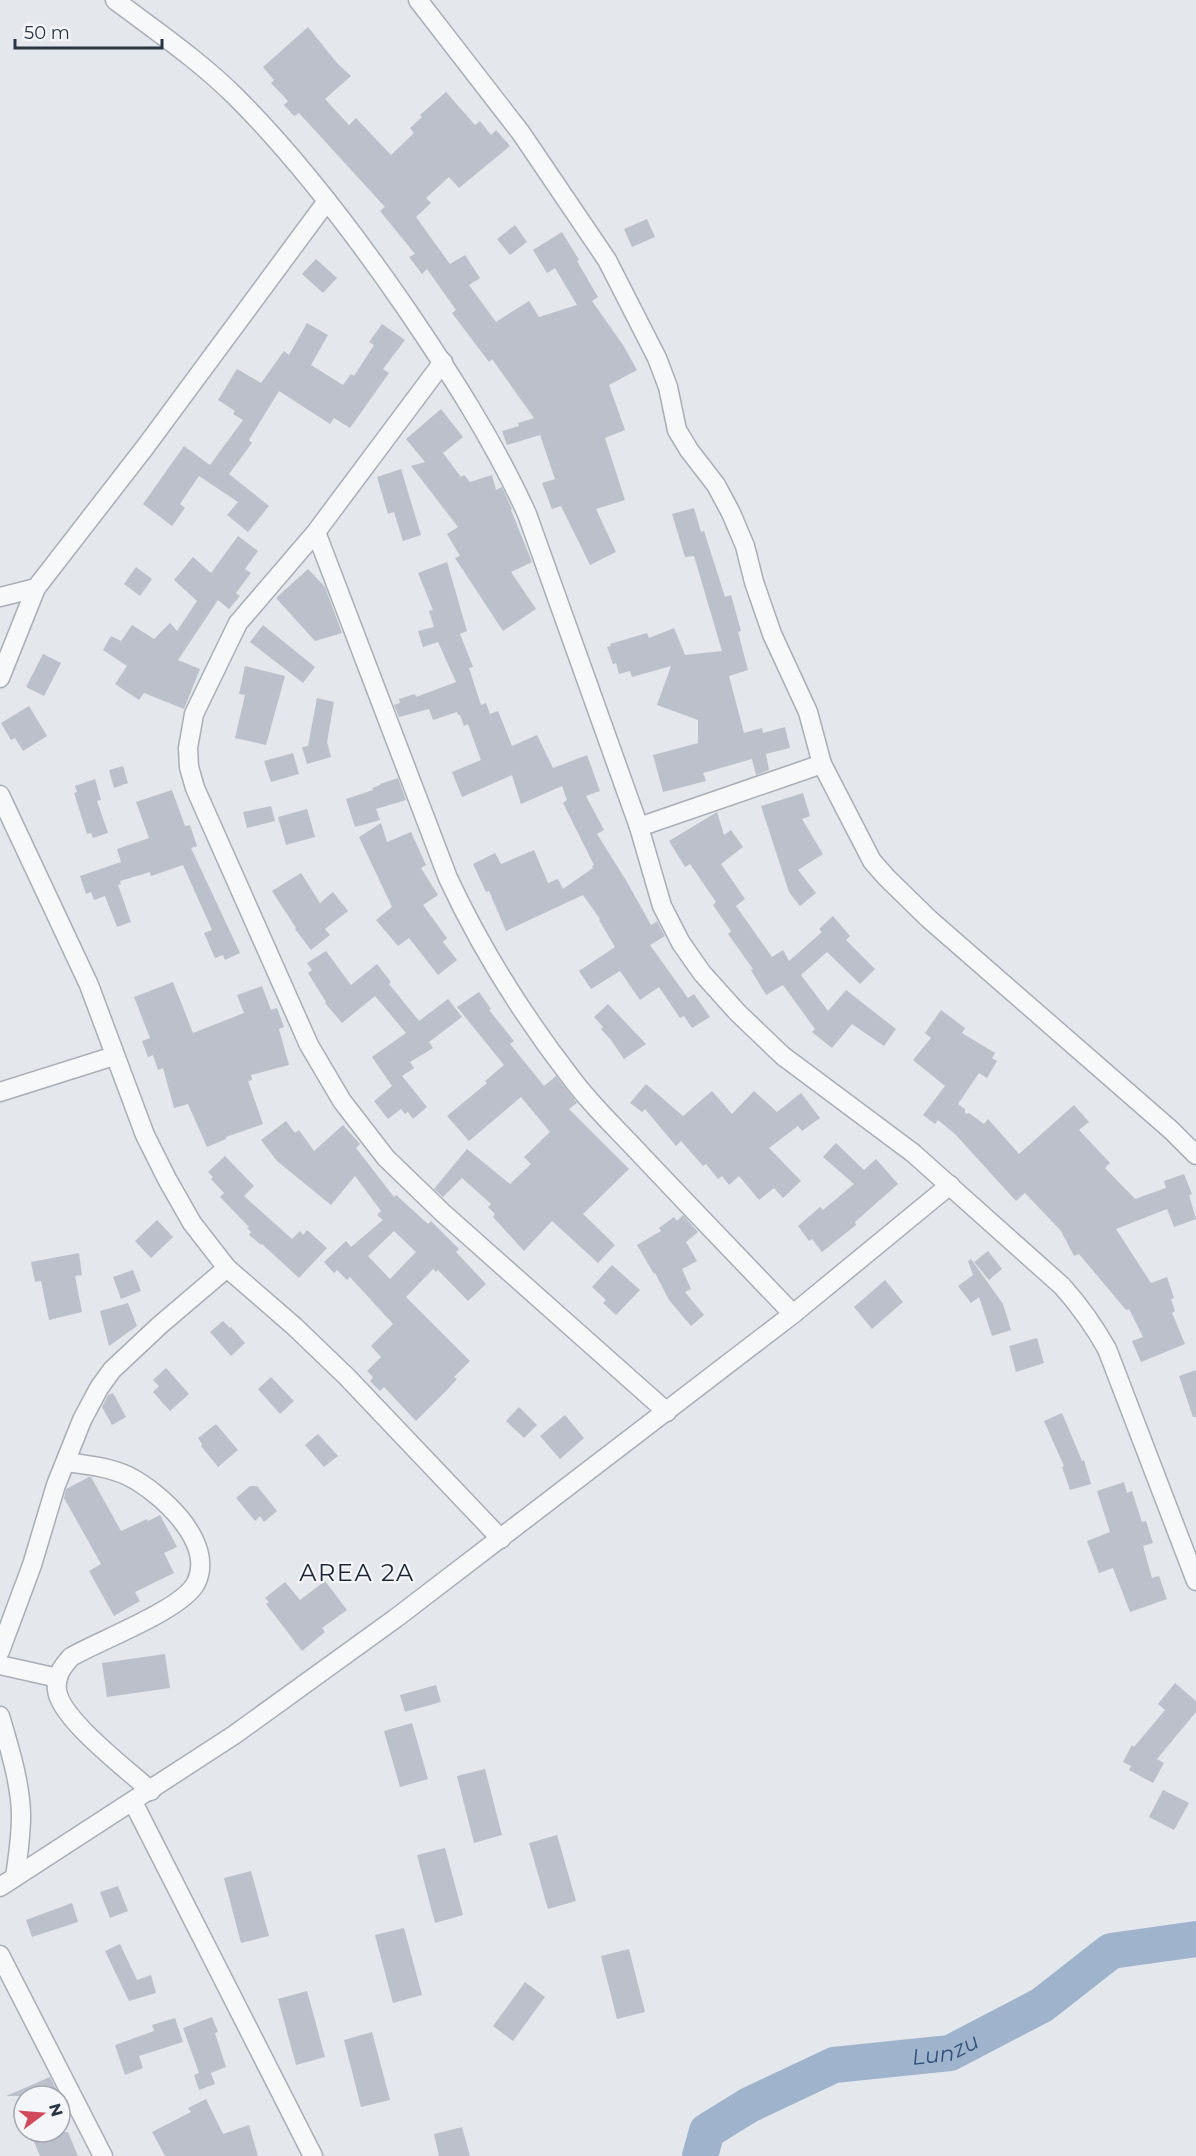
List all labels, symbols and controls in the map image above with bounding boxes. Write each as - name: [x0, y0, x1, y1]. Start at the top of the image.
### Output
- scale bar: [15, 12, 162, 50]
- text: 50 m: [24, 22, 70, 44]
- district label: AREA 2A: [299, 1558, 415, 1587]
- water label: Lunzu: [911, 2027, 983, 2070]
- north arrow: [12, 2084, 72, 2144]
- text: N: [45, 2101, 67, 2119]

